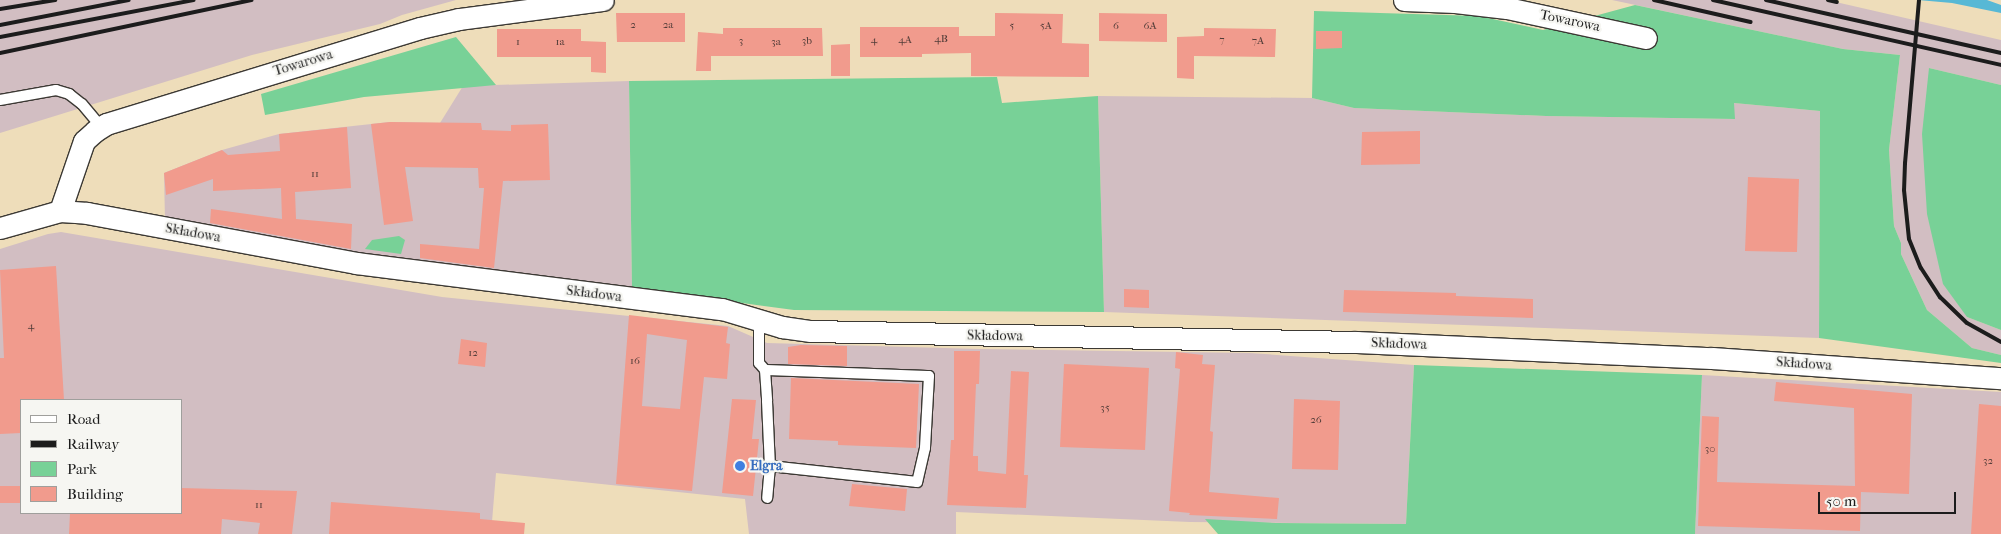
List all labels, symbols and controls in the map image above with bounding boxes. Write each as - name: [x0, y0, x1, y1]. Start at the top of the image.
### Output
- street label: Towarowa: [1538, 6, 1602, 36]
- house number: 2: [630, 18, 636, 32]
- house number: 2a: [663, 18, 673, 32]
- house number: 5: [1010, 19, 1014, 33]
- house number: 5A: [1040, 19, 1052, 33]
- house number: 6: [1113, 19, 1119, 33]
- house number: 6A: [1143, 19, 1157, 33]
- house number: 4B: [934, 32, 948, 46]
- house number: 4: [871, 33, 877, 47]
- house number: 4A: [898, 33, 912, 47]
- house number: 7: [1219, 33, 1225, 47]
- house number: 3: [739, 34, 743, 48]
- house number: 3b: [802, 34, 812, 48]
- house number: 7A: [1252, 34, 1264, 48]
- house number: 1: [516, 35, 520, 49]
- house number: 1a: [555, 35, 565, 49]
- house number: 3a: [771, 35, 781, 49]
- street label: Towarowa: [271, 46, 335, 80]
- house number: 11: [311, 167, 319, 181]
- street label: Składowa: [164, 220, 222, 246]
- street label: Składowa: [565, 282, 623, 306]
- house number: 4: [28, 319, 34, 333]
- street label: Składowa: [967, 327, 1023, 345]
- street label: Składowa: [1371, 335, 1427, 353]
- house number: 12: [468, 346, 478, 360]
- house number: 16: [630, 354, 640, 368]
- street label: Składowa: [1775, 354, 1833, 374]
- legend: [20, 399, 182, 514]
- house number: 35: [1100, 401, 1110, 415]
- text: Road: [67, 410, 100, 428]
- house number: 26: [1310, 413, 1322, 427]
- text: Railway: [67, 435, 119, 453]
- house number: 30: [1705, 442, 1715, 456]
- house number: 32: [1983, 454, 1993, 468]
- place label: Elgra: [750, 458, 782, 474]
- text: Park: [67, 460, 97, 478]
- marker: Elgra: [734, 460, 746, 472]
- scale bar: [1821, 482, 1958, 514]
- text: Building: [67, 485, 123, 503]
- text: 50 m: [1826, 492, 1856, 510]
- house number: 11: [255, 498, 263, 512]

